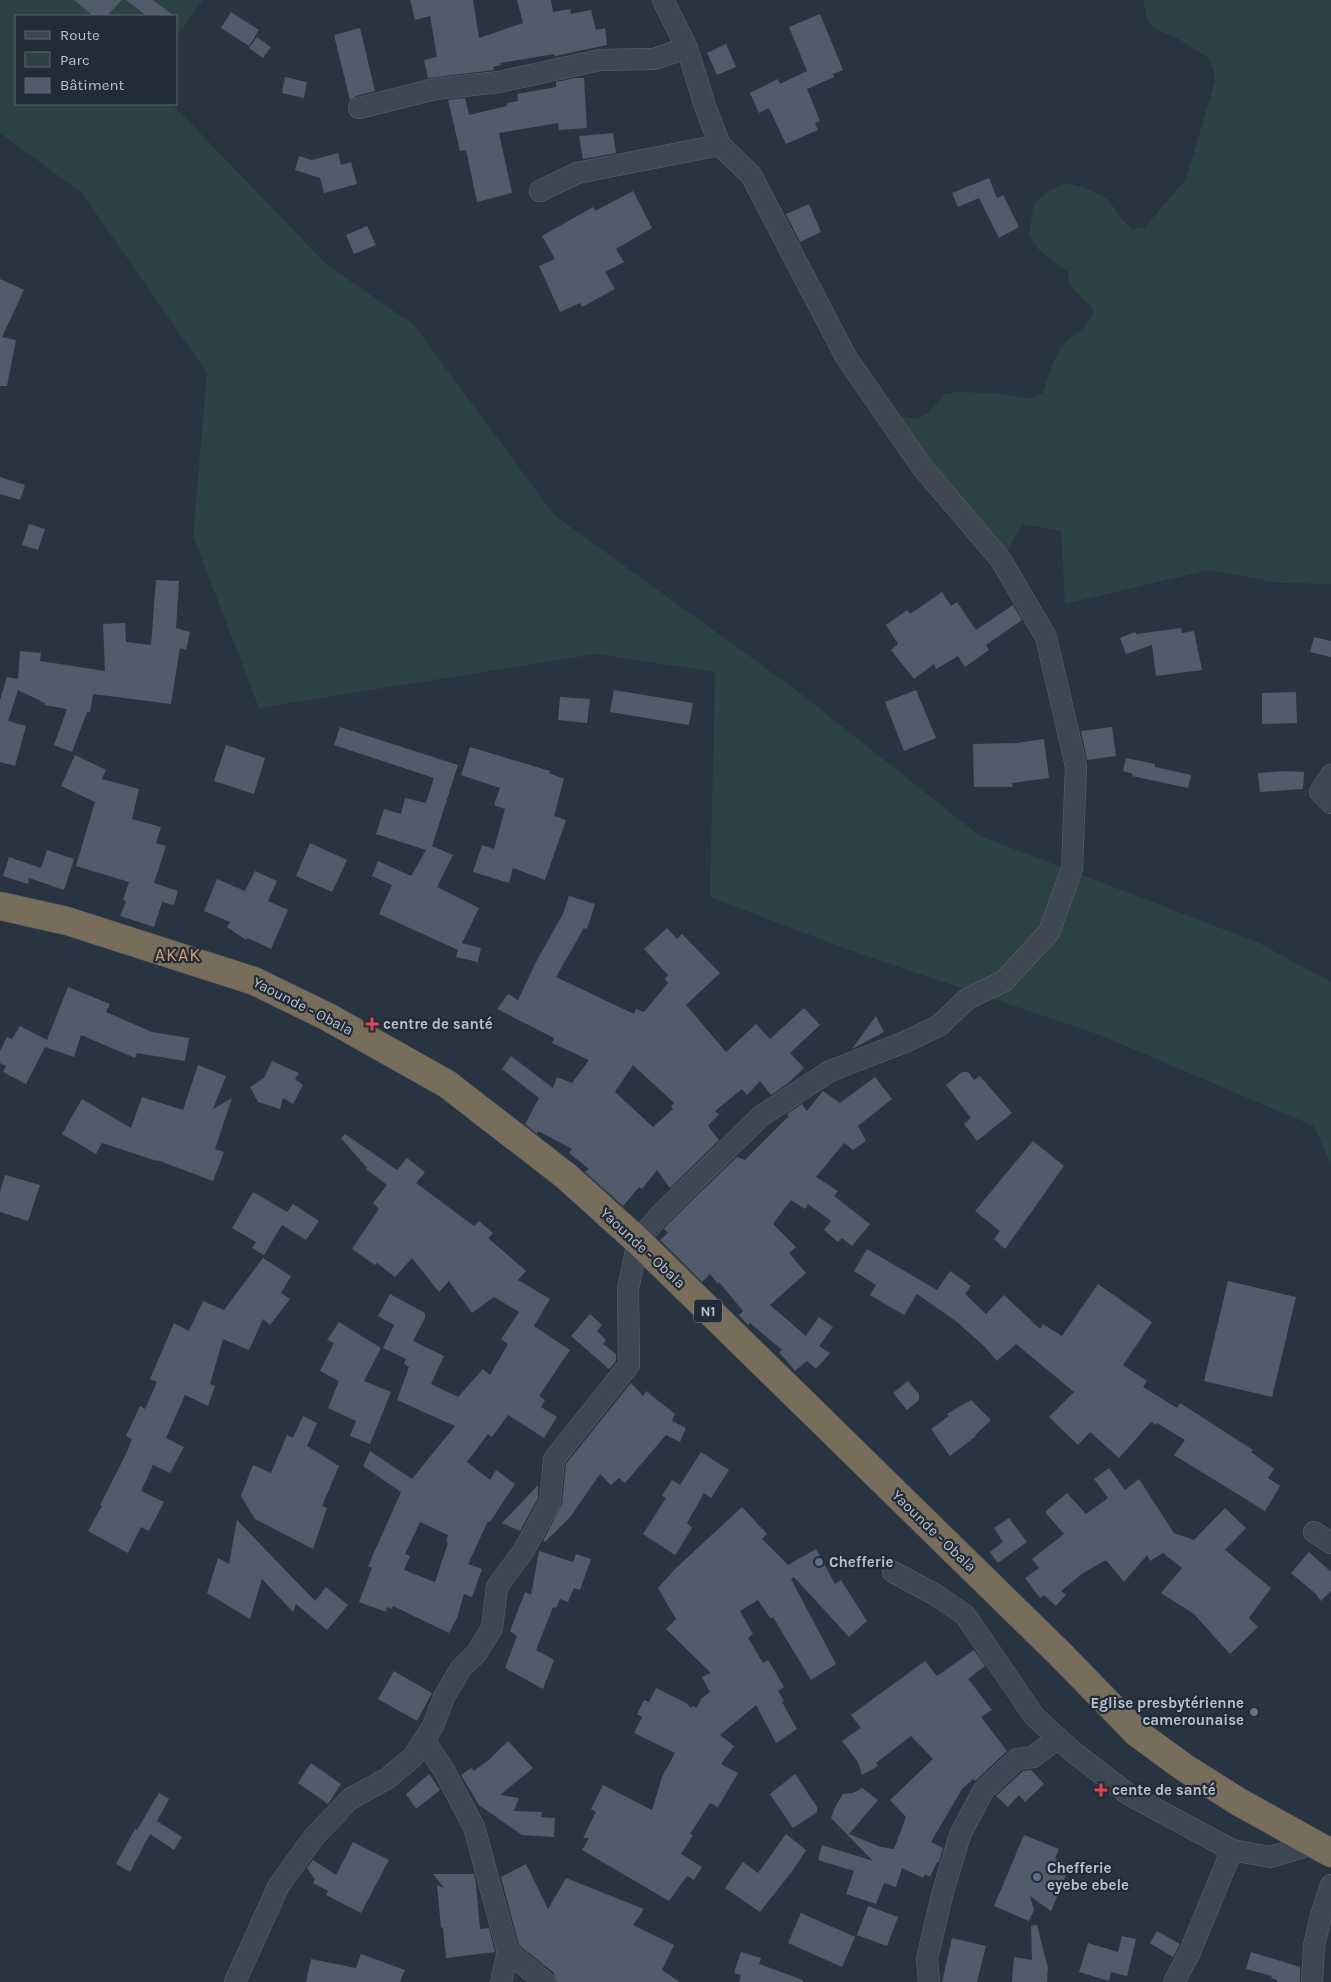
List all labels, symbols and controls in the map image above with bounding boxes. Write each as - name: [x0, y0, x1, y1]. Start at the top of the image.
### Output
- legend: [15, 15, 178, 105]
- text: Route: [60, 26, 100, 44]
- text: Parc: [60, 51, 90, 69]
- text: Bâtiment: [60, 76, 124, 94]
- district label: AKAK: [155, 944, 201, 966]
- street label: Yaounde - Obala: [250, 973, 356, 1039]
- place label: centre de santé: [383, 1015, 493, 1033]
- marker: centre de santé: [365, 1017, 379, 1031]
- street label: Yaounde - Obala: [597, 1204, 689, 1292]
- road number: N1: [694, 1300, 722, 1322]
- street label: Yaounde - Obala: [888, 1486, 980, 1576]
- place label: Chefferie: [829, 1553, 894, 1571]
- marker: Chefferie: [813, 1556, 825, 1568]
- place label: Eglise presbytérienne camerounaise: [1090, 1694, 1244, 1729]
- marker: Eglise presbytérienne camerounaise: [1248, 1706, 1260, 1718]
- place label: cente de santé: [1112, 1781, 1216, 1799]
- marker: cente de santé: [1094, 1783, 1108, 1797]
- place label: Chefferie eyebe ebele: [1047, 1859, 1129, 1894]
- marker: Chefferie eyebe ebele: [1031, 1871, 1043, 1883]

